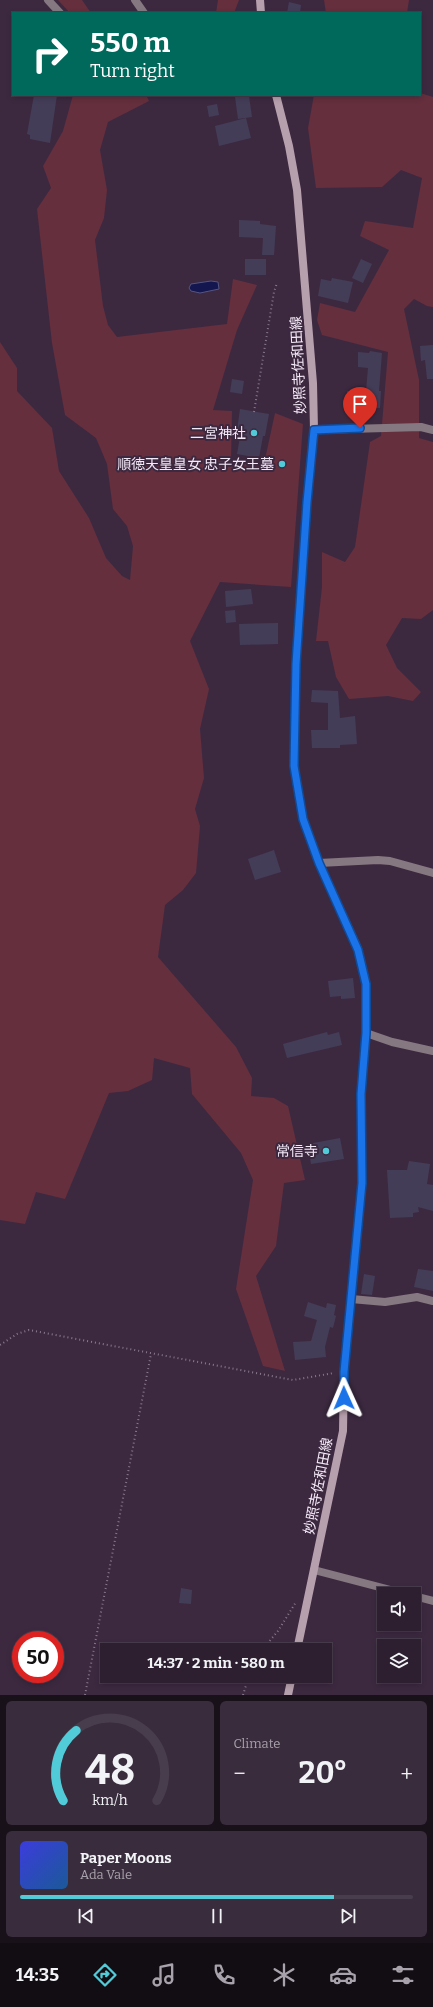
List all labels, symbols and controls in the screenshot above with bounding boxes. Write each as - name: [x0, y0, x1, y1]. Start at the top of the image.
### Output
- text: 550 m: [90, 26, 170, 59]
- icon: right: [24, 28, 76, 80]
- text: Turn right: [90, 60, 175, 82]
- street label: 妙照寺佐和田線: [287, 316, 310, 414]
- pin: [343, 387, 377, 428]
- icon: arrive: [349, 393, 371, 415]
- place label: 二宮神社: [190, 425, 246, 442]
- marker: 二宮神社: [249, 428, 259, 438]
- place label: 順徳天皇皇女 忠子女王墓: [117, 456, 274, 473]
- marker: 順徳天皇皇女 忠子女王墓: [277, 459, 287, 469]
- place label: 常信寺: [276, 1143, 318, 1160]
- marker: 常信寺: [321, 1146, 331, 1156]
- position arrow: [323, 1377, 365, 1419]
- street label: 妙照寺佐和田線: [301, 1436, 336, 1536]
- map controls: [377, 1587, 421, 1683]
- button: sound: [377, 1587, 421, 1631]
- speed limit sign: 50: [12, 1631, 64, 1683]
- button: layers: [377, 1639, 421, 1683]
- text: 14:37 · 2 min · 580 m: [147, 1654, 285, 1672]
- text: Climate: [234, 1736, 280, 1751]
- text: 48: [85, 1745, 135, 1795]
- text: 20°: [299, 1755, 347, 1791]
- text: −: [234, 1760, 246, 1787]
- text: +: [400, 1760, 413, 1787]
- text: km/h: [92, 1792, 128, 1809]
- text: Paper Moons: [80, 1849, 172, 1867]
- text: Ada Vale: [80, 1867, 132, 1882]
- icon: previous: [75, 1905, 97, 1927]
- icon: pause: [206, 1905, 228, 1927]
- icon: next: [337, 1905, 359, 1927]
- icon: directions: [91, 1961, 119, 1989]
- icon: music: [150, 1961, 178, 1989]
- icon: phone: [210, 1961, 238, 1989]
- icon: climate: [270, 1961, 298, 1989]
- icon: car: [329, 1961, 357, 1989]
- icon: filters: [389, 1961, 417, 1989]
- text: 14:35: [16, 1964, 59, 1986]

